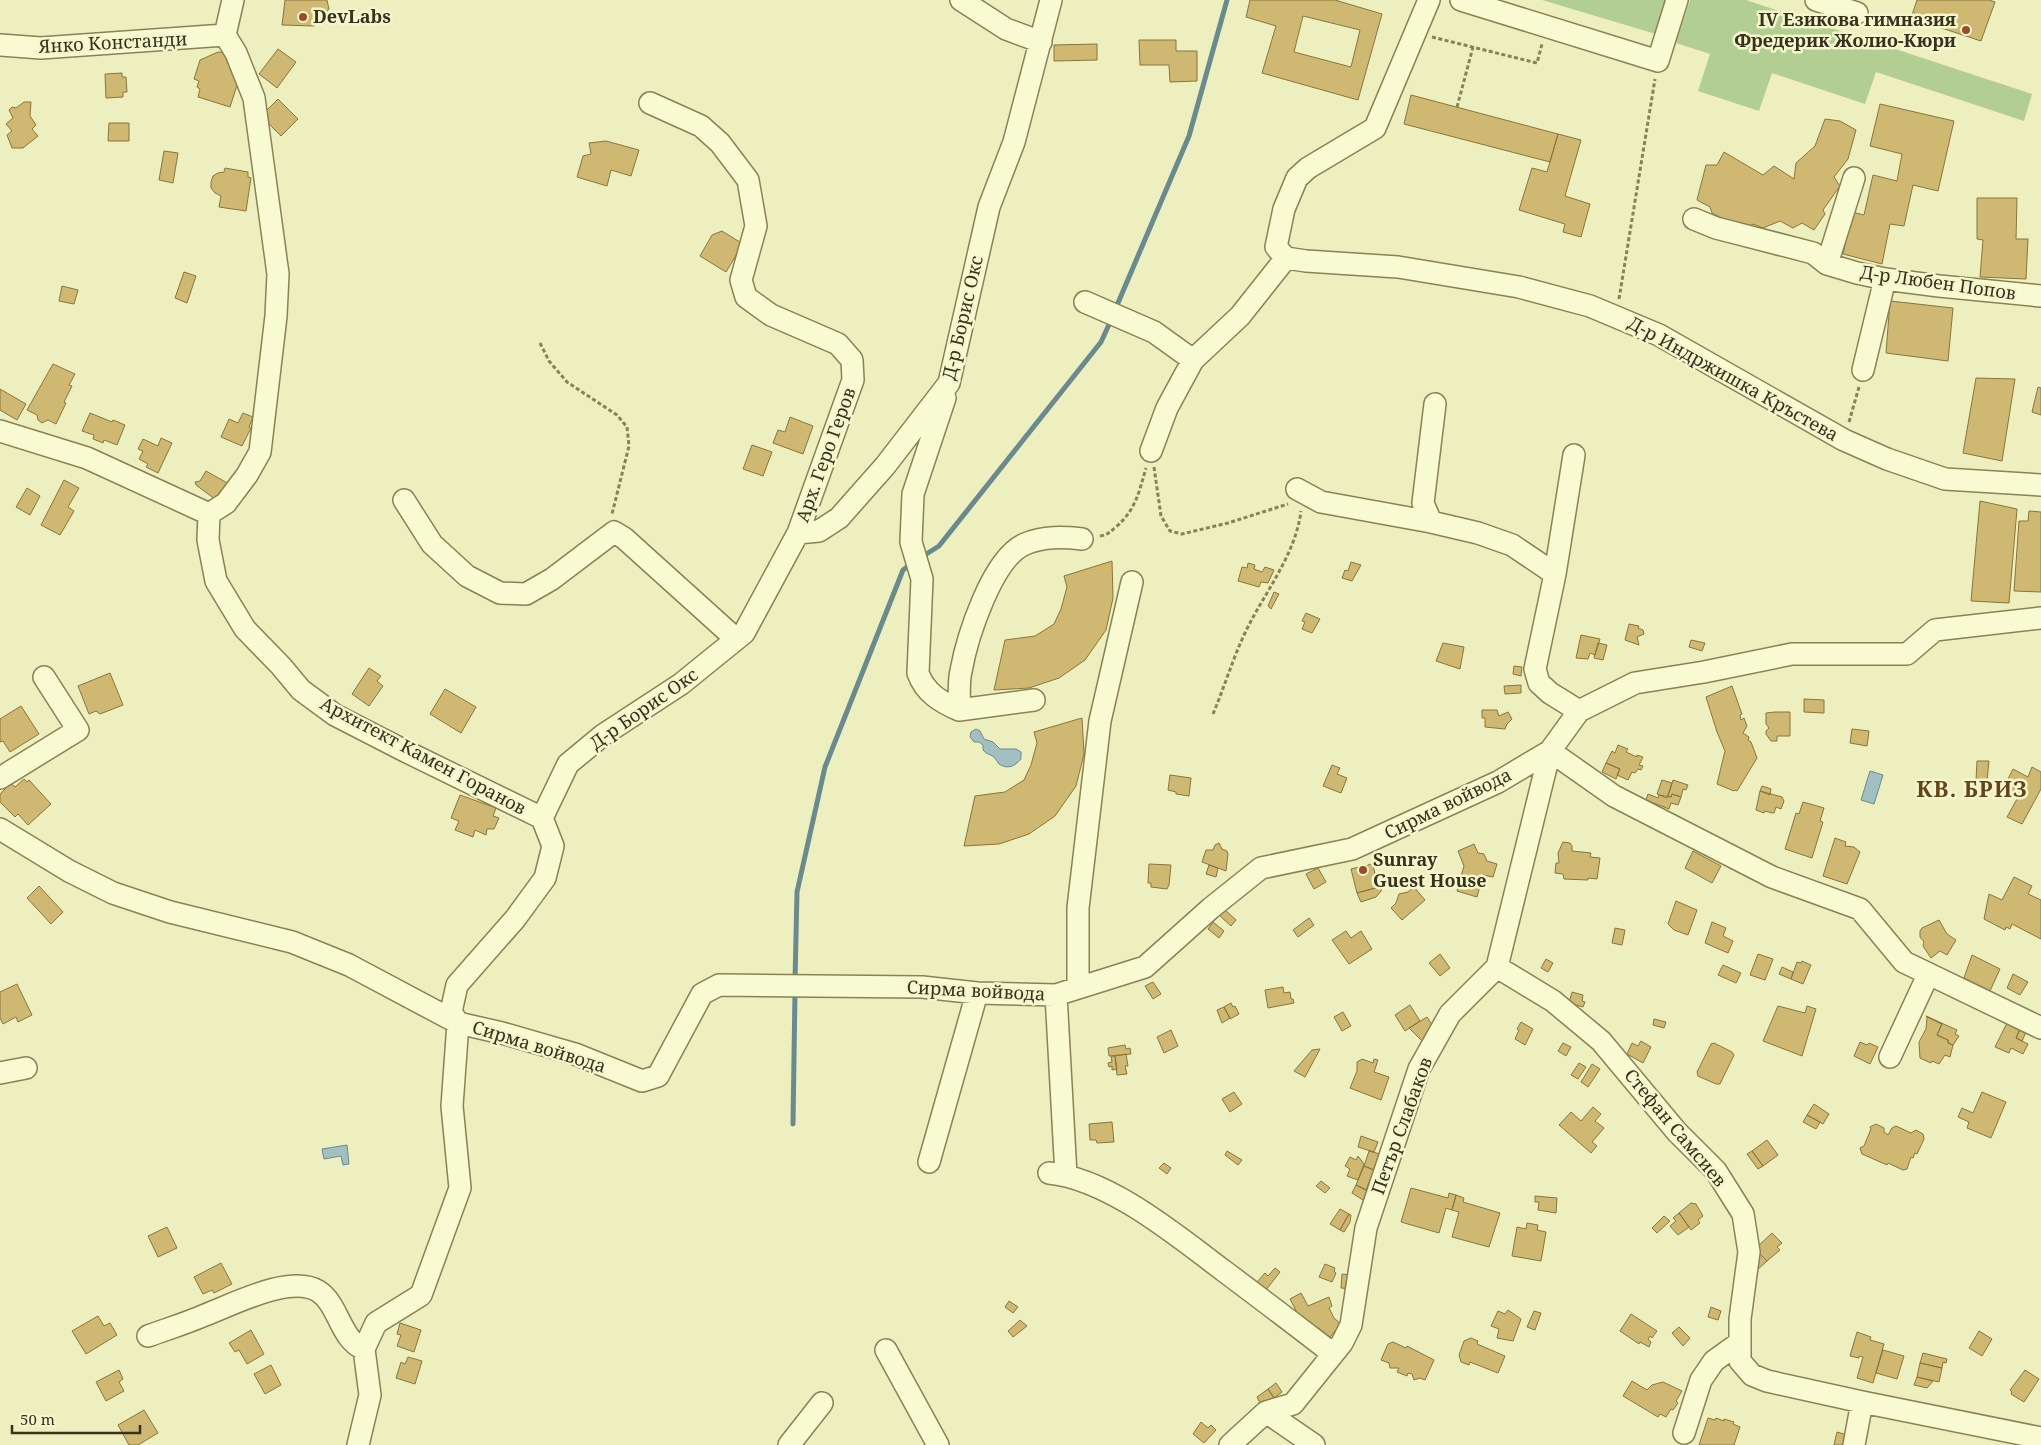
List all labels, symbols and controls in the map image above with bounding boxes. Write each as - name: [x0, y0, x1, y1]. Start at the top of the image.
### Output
- place label: DevLabs: [313, 4, 391, 28]
- place label: IV Езикова гимназия Фредерик Жолио-Кюри: [1734, 7, 1956, 52]
- marker: DevLabs: [297, 11, 309, 23]
- marker: IV Езикова гимназия Фредерик Жолио-Кюри: [1960, 24, 1972, 36]
- street label: Янко Констанди: [37, 26, 188, 58]
- street label: Д-р Борис Окс: [936, 253, 988, 382]
- street label: Д-р Любен Попов: [1859, 259, 2017, 305]
- street label: Д-р Индржишка Кръстева: [1624, 310, 1843, 446]
- street label: Арх. Геро Геров: [790, 384, 861, 525]
- street label: Д-р Борис Окс: [585, 662, 702, 754]
- street label: Архитект Камен Горанов: [316, 691, 530, 820]
- street label: Сирма войвода: [1380, 762, 1515, 844]
- district label: КВ. БРИЗ: [1916, 773, 2028, 803]
- place label: Sunray Guest House: [1373, 847, 1487, 892]
- marker: Sunray Guest House: [1357, 864, 1369, 876]
- street label: Сирма войвода: [906, 974, 1046, 1006]
- street label: Сирма войвода: [469, 1014, 609, 1078]
- street label: Петър Слабаков: [1365, 1054, 1437, 1198]
- street label: Стефан Самсиев: [1619, 1063, 1732, 1191]
- scale bar: [12, 1402, 140, 1434]
- text: 50 m: [20, 1409, 55, 1429]

